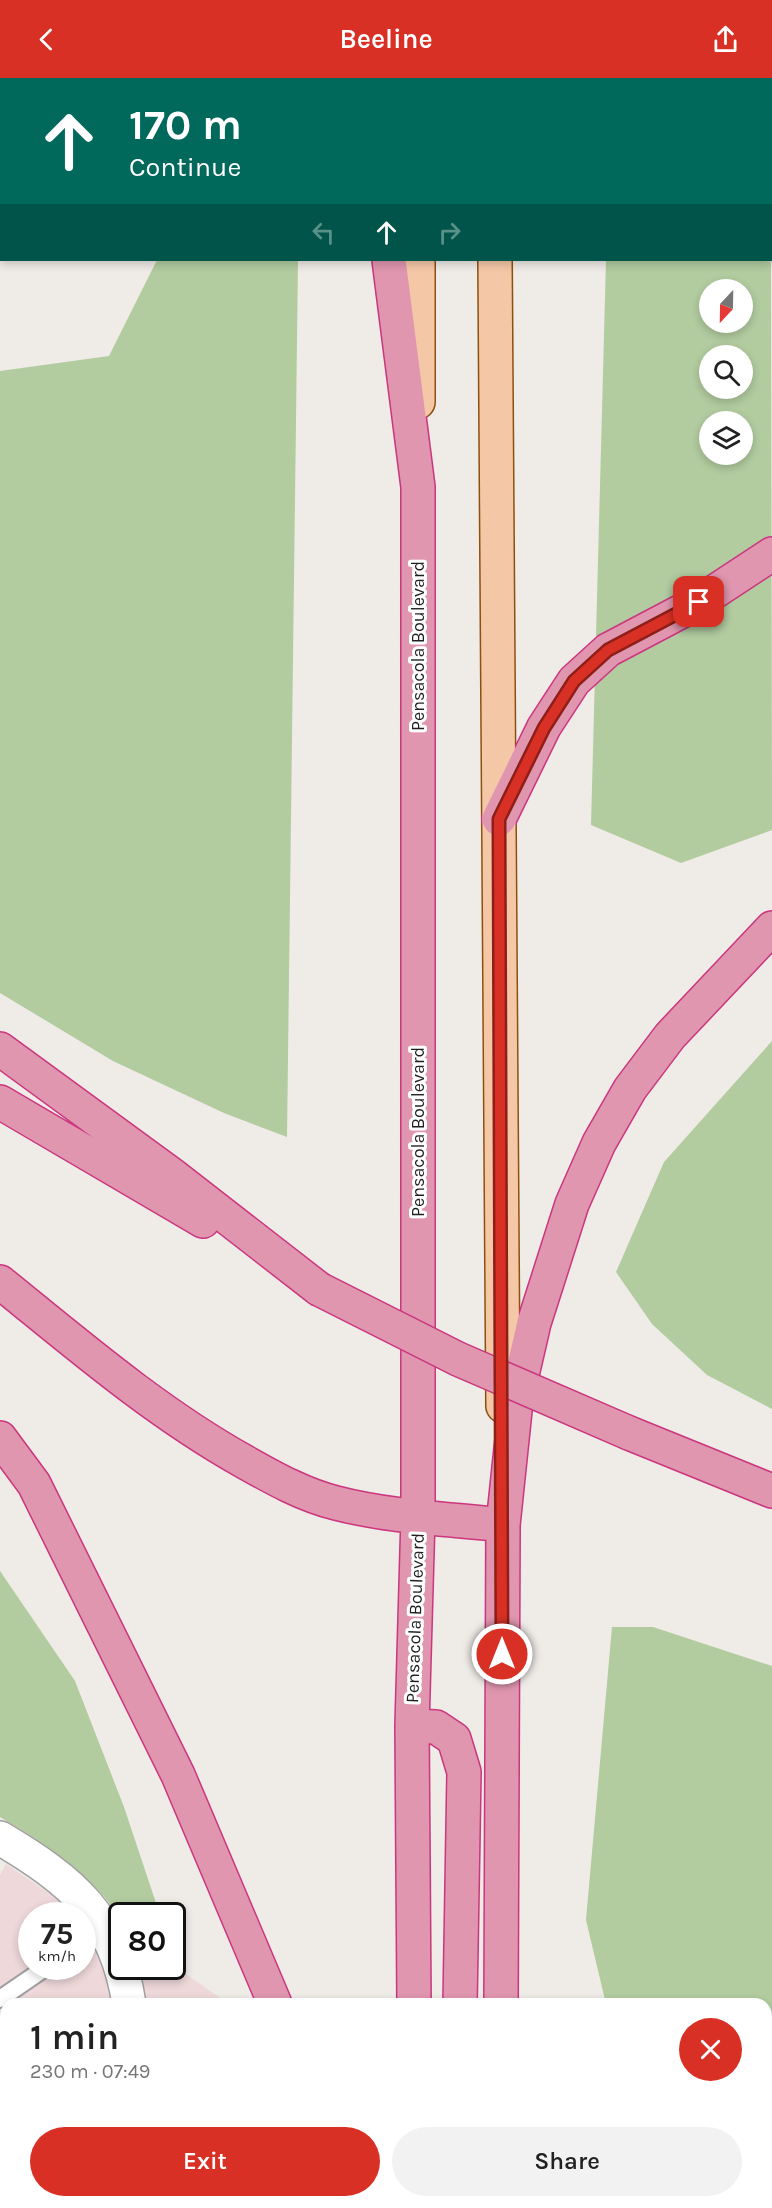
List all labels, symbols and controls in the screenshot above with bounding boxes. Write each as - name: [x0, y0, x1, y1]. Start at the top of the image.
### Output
- icon: back: [30, 23, 63, 56]
- text: Beeline: [339, 23, 433, 55]
- icon: share: [709, 23, 742, 56]
- text: 170 m: [129, 100, 242, 150]
- icon: ahead: [30, 102, 108, 180]
- text: Continue: [129, 151, 241, 183]
- icon: left: [307, 216, 340, 249]
- icon: ahead: [370, 216, 403, 249]
- icon: right: [433, 216, 466, 249]
- north arrow: [699, 279, 753, 333]
- map controls: [699, 279, 753, 465]
- button: search: [699, 345, 753, 399]
- button: layers: [699, 411, 753, 465]
- street label: Pensacola Boulevard: [407, 561, 429, 731]
- pin: [673, 576, 724, 627]
- icon: arrive: [682, 585, 715, 618]
- street label: Pensacola Boulevard: [407, 1047, 429, 1217]
- street label: Pensacola Boulevard: [401, 1533, 429, 1703]
- position arrow: [470, 1622, 534, 1686]
- speed limit sign: 80: [108, 1902, 186, 1980]
- text: 75: [41, 1916, 73, 1952]
- text: km/h: [38, 1947, 76, 1965]
- text: 1 min: [30, 2016, 119, 2058]
- button: close: [679, 2018, 742, 2081]
- text: 230 m · 07:49: [30, 2060, 150, 2083]
- button: Exit: [30, 2127, 380, 2196]
- button: Share: [392, 2127, 742, 2196]

